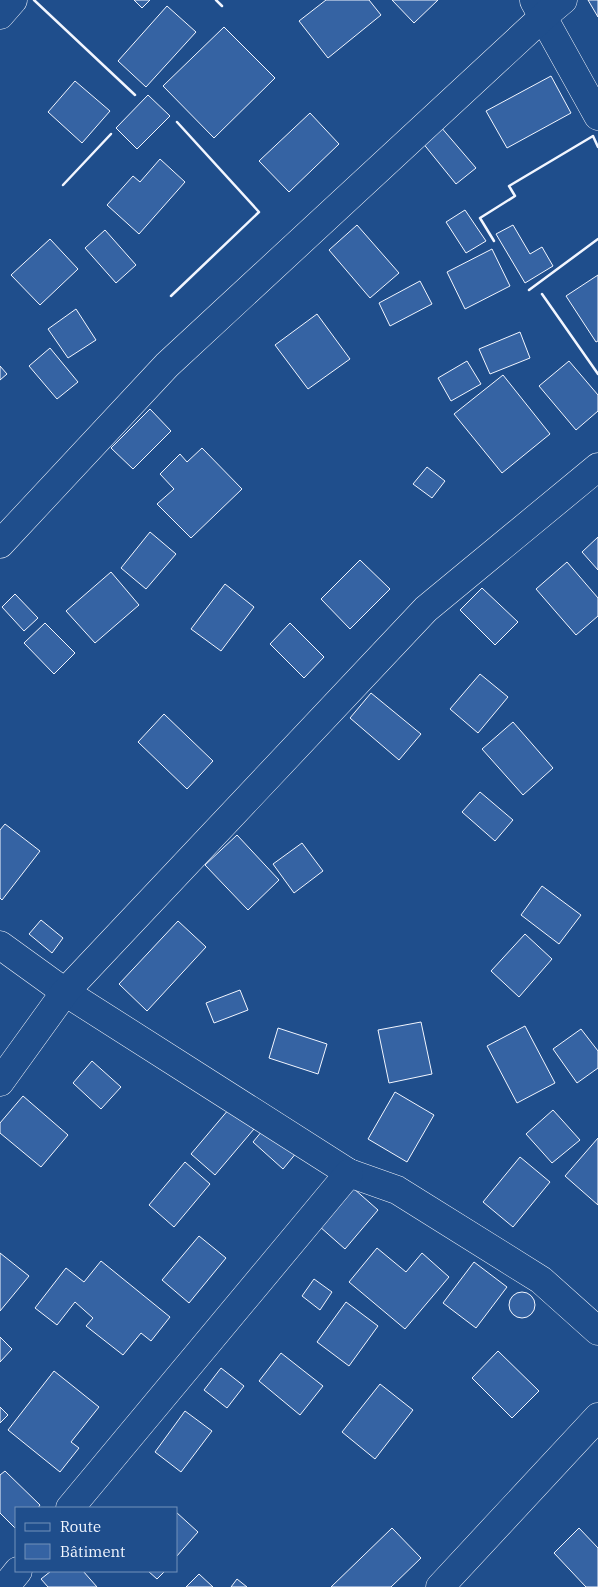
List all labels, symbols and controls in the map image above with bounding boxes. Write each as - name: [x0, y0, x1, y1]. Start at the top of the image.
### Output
- legend: [15, 1507, 178, 1572]
- text: Route: [60, 1517, 101, 1536]
- text: Bâtiment: [60, 1542, 125, 1561]

